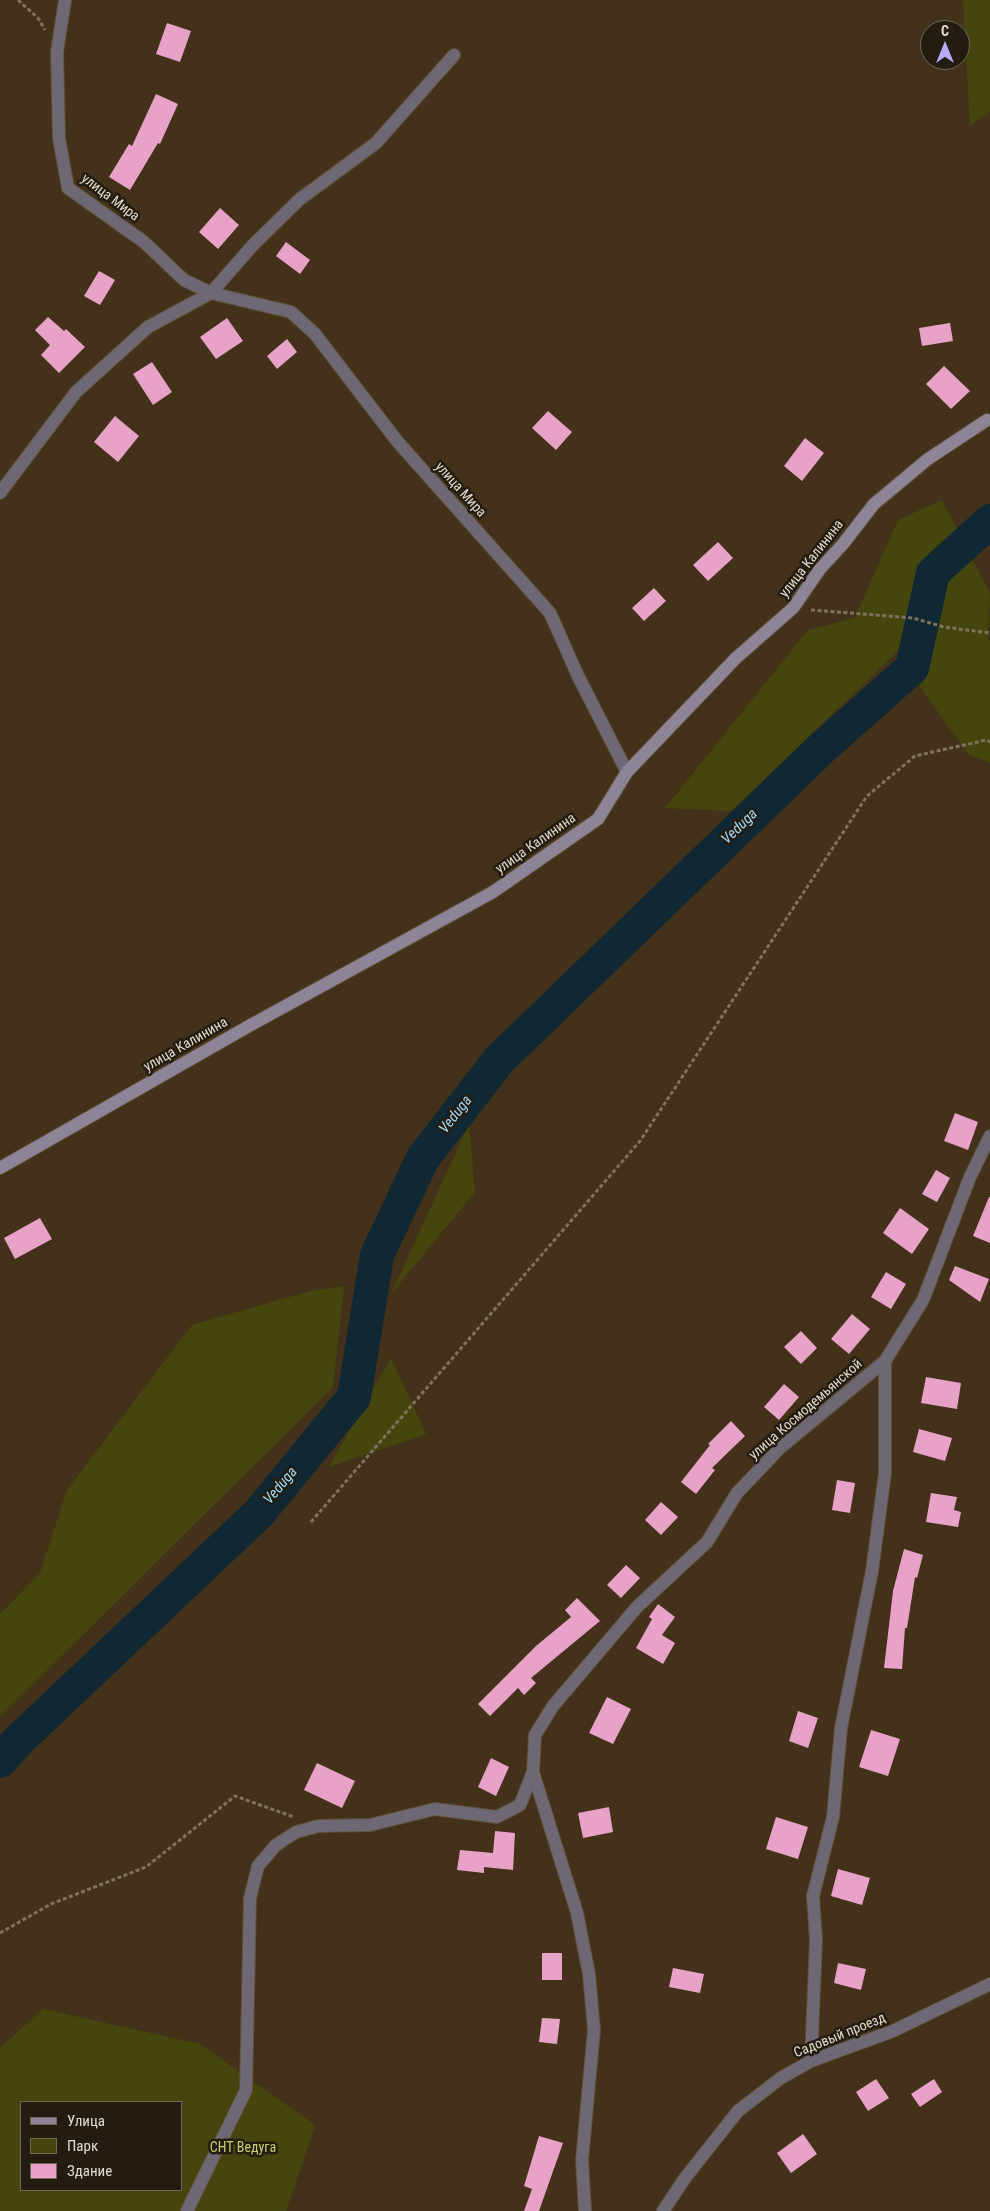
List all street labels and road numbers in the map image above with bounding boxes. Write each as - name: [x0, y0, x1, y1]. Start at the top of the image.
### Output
- street label: улица Мира: [78, 171, 142, 225]
- street label: улица Мира: [431, 459, 489, 521]
- street label: улица Калинина: [776, 517, 848, 601]
- street label: улица Калинина: [493, 810, 579, 878]
- street label: улица Калинина: [141, 1014, 231, 1076]
- street label: улица Космодемьянской: [746, 1356, 866, 1464]
- street label: Садовый проезд: [792, 2010, 888, 2062]

